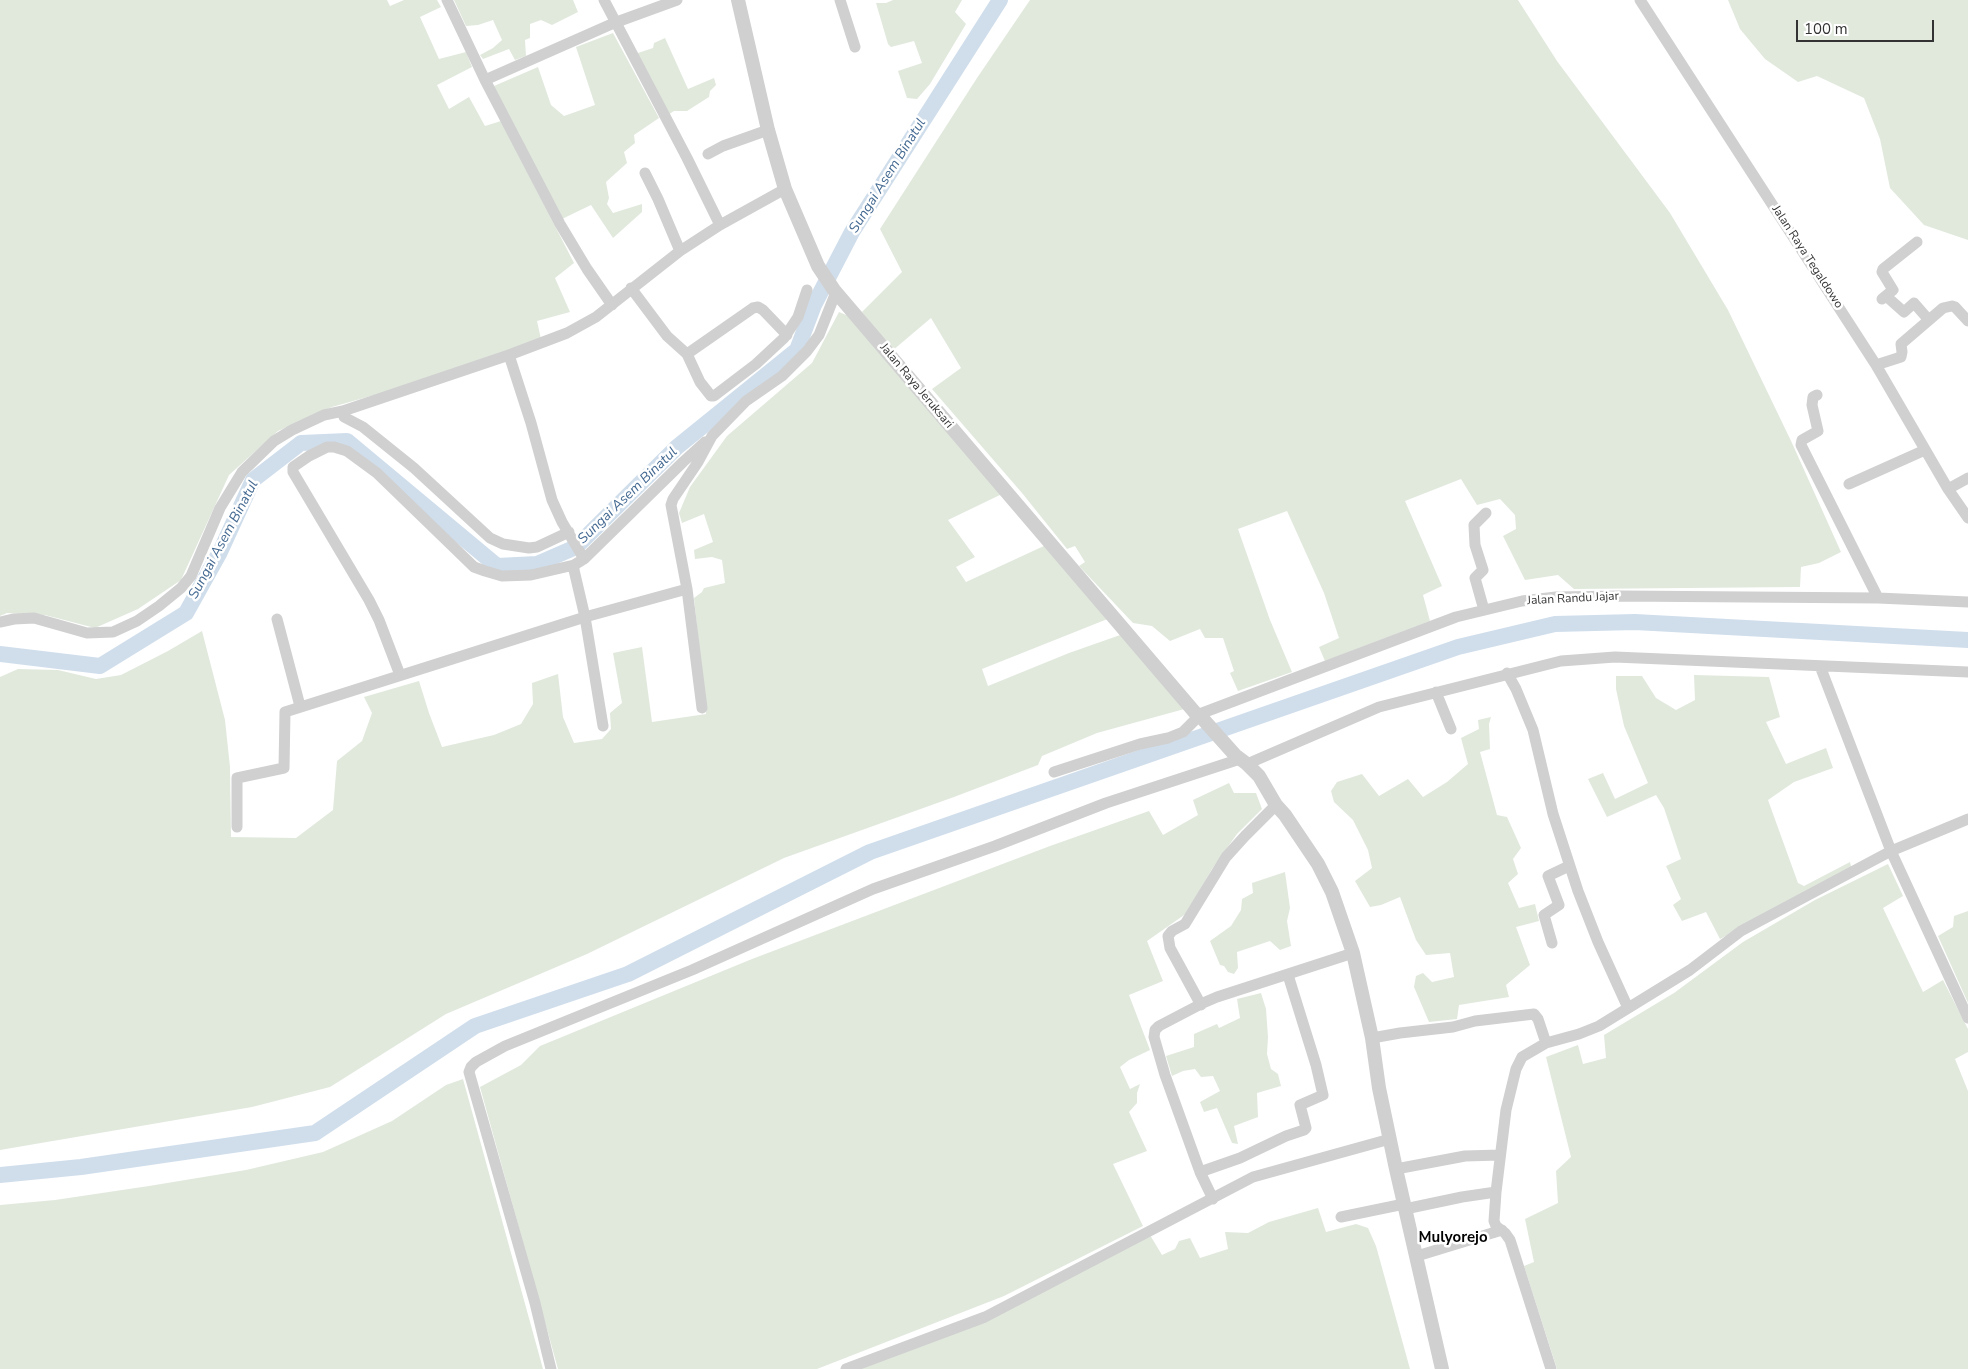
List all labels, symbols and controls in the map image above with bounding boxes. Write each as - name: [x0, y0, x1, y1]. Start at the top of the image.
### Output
- scale bar: [1798, 10, 1936, 42]
- text: 100 m: [1804, 19, 1848, 39]
- water label: Sungai Asem Binatul: [846, 116, 930, 236]
- street label: Jalan Raya Tegaldowo: [1768, 203, 1846, 311]
- street label: Jalan Raya Jeruksari: [876, 341, 956, 431]
- water label: Sungai Asem Binatul: [575, 444, 681, 548]
- water label: Sungai Asem Binatul: [186, 478, 262, 602]
- street label: Jalan Randu Jajar: [1527, 589, 1619, 609]
- district label: Mulyorejo: [1418, 1229, 1488, 1247]

